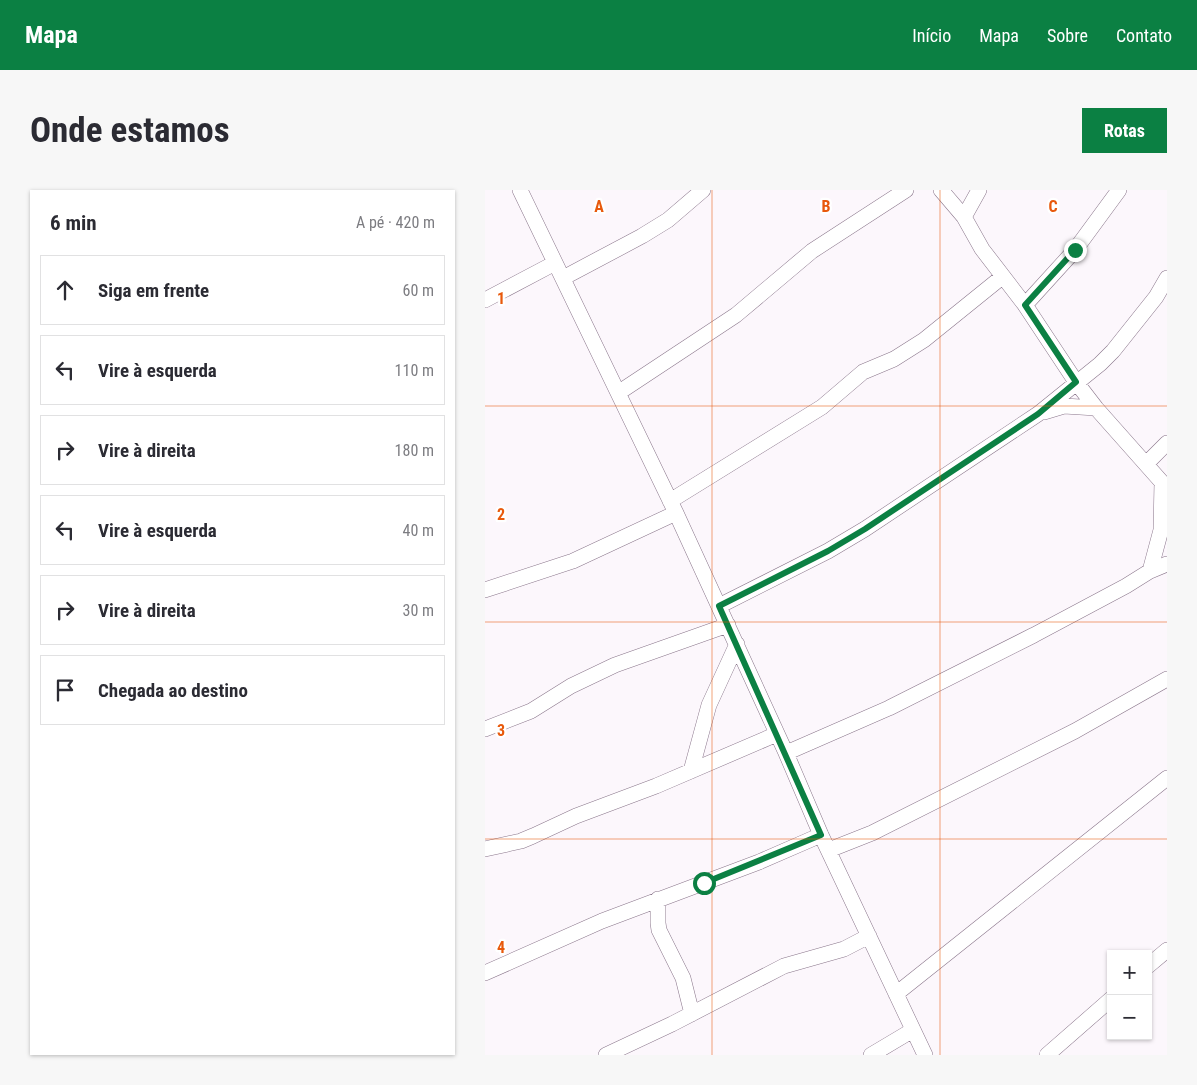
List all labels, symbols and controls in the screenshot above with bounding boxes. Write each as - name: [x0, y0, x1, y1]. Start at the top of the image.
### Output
- text: Mapa: [25, 21, 78, 49]
- text: Início: [912, 25, 951, 46]
- text: Mapa: [979, 25, 1019, 46]
- text: Sobre: [1047, 25, 1088, 46]
- text: Contato: [1116, 25, 1172, 46]
- button: Rotas: [1082, 108, 1167, 153]
- text: Onde estamos: [30, 110, 230, 151]
- text: A: [594, 197, 604, 216]
- text: B: [822, 197, 831, 216]
- text: C: [1048, 197, 1058, 216]
- text: 6 min: [50, 211, 97, 235]
- text: A pé · 420 m: [356, 213, 435, 232]
- route end: [1064, 239, 1087, 262]
- icon: ahead: [51, 276, 79, 304]
- text: Siga em frente: [98, 279, 209, 302]
- text: 60 m: [402, 281, 434, 300]
- text: 1: [497, 289, 505, 308]
- icon: left: [51, 356, 79, 384]
- text: Vire à esquerda: [98, 359, 217, 382]
- text: 110 m: [395, 361, 434, 380]
- icon: right: [51, 436, 79, 464]
- text: Vire à direita: [98, 439, 196, 462]
- text: 180 m: [395, 441, 434, 460]
- text: 2: [497, 505, 505, 524]
- icon: left: [51, 516, 79, 544]
- text: Vire à esquerda: [98, 519, 217, 542]
- text: 40 m: [402, 521, 434, 540]
- icon: right: [51, 596, 79, 624]
- text: Vire à direita: [98, 599, 196, 622]
- text: 30 m: [402, 601, 434, 620]
- icon: arrive: [51, 676, 79, 704]
- text: Chegada ao destino: [98, 679, 248, 702]
- text: 3: [497, 721, 505, 740]
- route start: [693, 872, 716, 895]
- text: 4: [497, 938, 505, 957]
- map controls: [1107, 950, 1152, 1040]
- button: +: [1107, 950, 1152, 995]
- button: −: [1107, 995, 1152, 1040]

